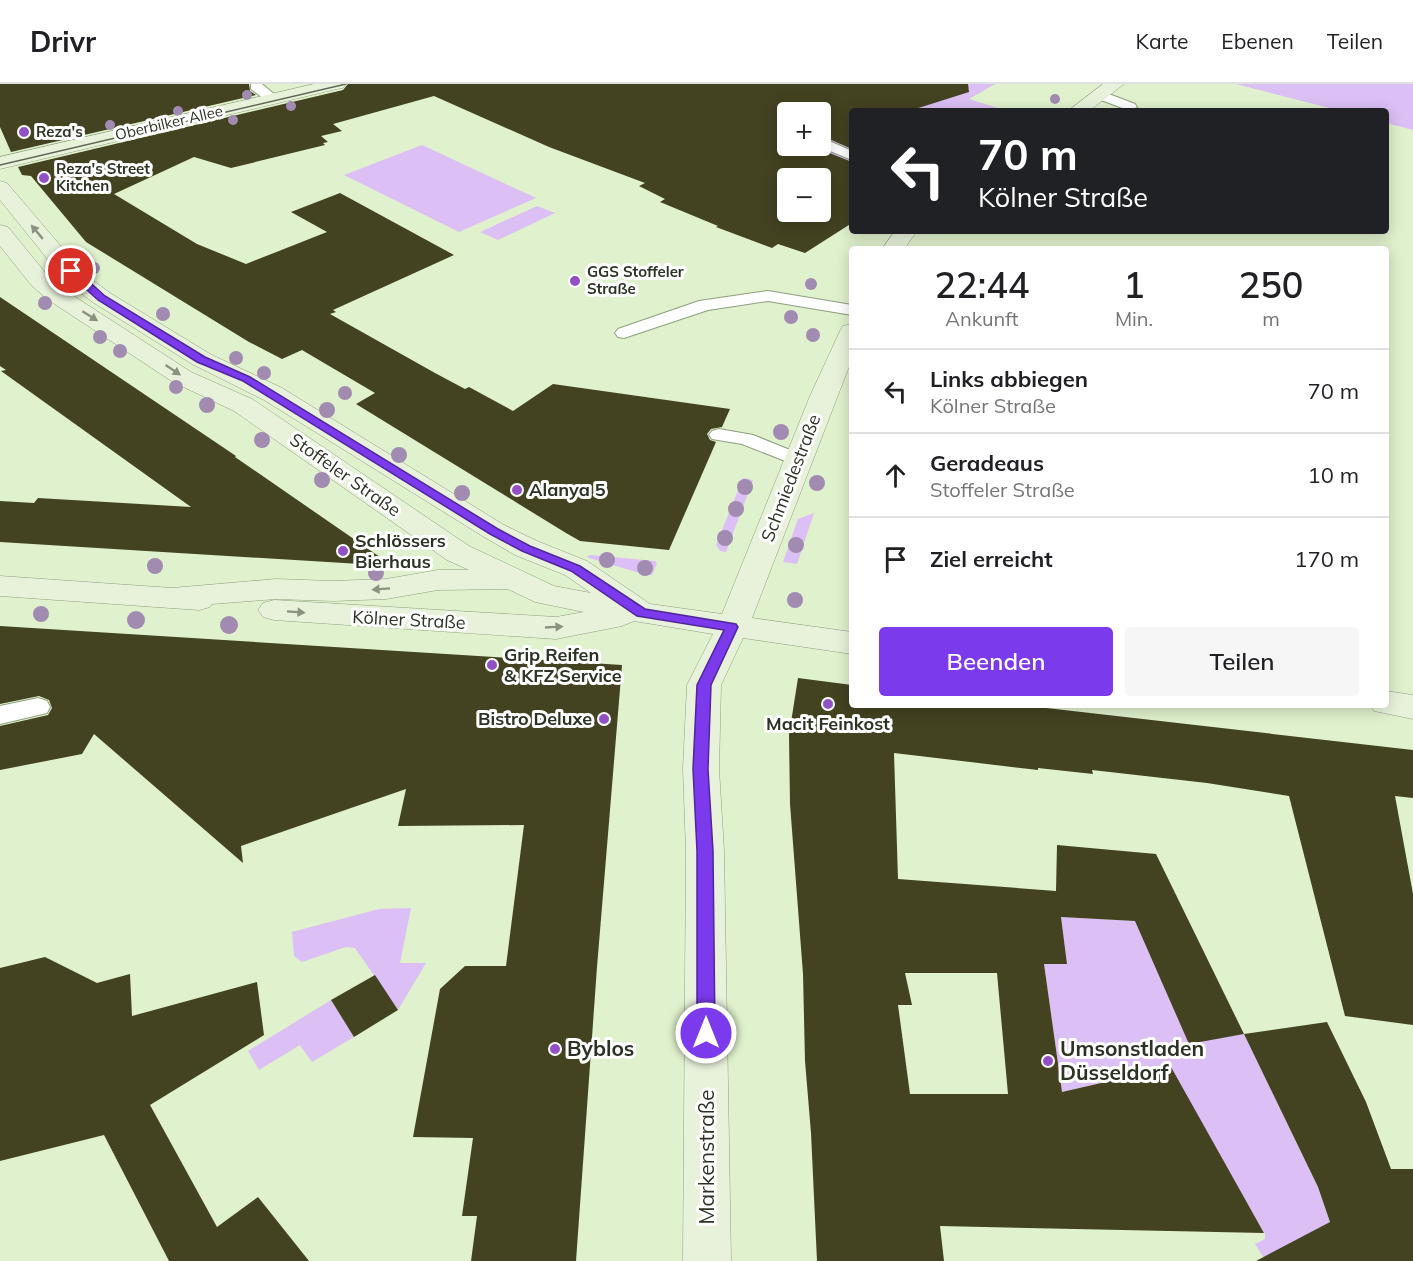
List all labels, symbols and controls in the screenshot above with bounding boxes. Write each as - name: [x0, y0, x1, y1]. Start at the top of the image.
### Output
- text: Drivr: [30, 24, 96, 59]
- text: Karte: [1136, 28, 1188, 54]
- text: Ebenen: [1221, 28, 1294, 54]
- text: Teilen: [1327, 28, 1383, 54]
- street label: Oberbilker Allee: [113, 101, 225, 144]
- map controls: [777, 102, 831, 222]
- button: +: [777, 102, 831, 156]
- place label: Reza's: [36, 122, 83, 141]
- marker: Reza's: [17, 125, 31, 139]
- text: 70 m: [978, 128, 1078, 181]
- icon: left: [879, 132, 957, 210]
- place label: Reza's Street Kitchen: [56, 159, 150, 195]
- button: −: [777, 168, 831, 222]
- marker: Reza's Street Kitchen: [37, 171, 51, 185]
- text: Kölner Straße: [978, 180, 1148, 214]
- one-way arrow: [31, 225, 43, 240]
- pin: [45, 245, 96, 296]
- icon: arrive: [54, 254, 87, 287]
- place label: GGS Stoffeler Straße: [587, 262, 684, 298]
- text: 22:44: [935, 262, 1029, 307]
- text: 1: [1123, 262, 1145, 307]
- text: 250: [1239, 262, 1303, 307]
- marker: GGS Stoffeler Straße: [568, 274, 582, 288]
- text: Ankunft: [945, 306, 1019, 331]
- text: Min.: [1115, 306, 1153, 331]
- text: m: [1262, 306, 1280, 331]
- one-way arrow: [82, 310, 98, 321]
- one-way arrow: [165, 365, 181, 376]
- text: Links abbiegen: [930, 365, 1088, 393]
- icon: left: [879, 375, 912, 408]
- text: 70 m: [1308, 377, 1359, 405]
- text: Kölner Straße: [930, 393, 1056, 418]
- street label: Schmiedestraße: [756, 411, 825, 545]
- street label: Stoffeler Straße: [285, 428, 405, 521]
- text: Geradeaus: [930, 449, 1044, 477]
- icon: ahead: [879, 459, 912, 492]
- text: 10 m: [1308, 461, 1359, 489]
- text: Stoffeler Straße: [930, 477, 1075, 502]
- place label: Alanya 5: [529, 478, 606, 501]
- marker: Alanya 5: [510, 483, 524, 497]
- place label: Schlössers Bierhaus: [355, 529, 446, 573]
- icon: arrive: [879, 543, 912, 576]
- marker: Schlössers Bierhaus: [336, 544, 350, 558]
- text: Ziel erreicht: [930, 545, 1053, 573]
- text: 170 m: [1294, 545, 1359, 573]
- one-way arrow: [371, 584, 390, 594]
- street label: Kölner Straße: [352, 605, 466, 634]
- one-way arrow: [287, 607, 306, 617]
- one-way arrow: [544, 622, 563, 631]
- button: Beenden: [879, 627, 1113, 696]
- button: Teilen: [1125, 627, 1359, 696]
- place label: Grip Reifen & KFZ Service: [504, 643, 622, 687]
- marker: Grip Reifen & KFZ Service: [485, 658, 499, 672]
- marker: Macit Feinkost: [821, 697, 835, 711]
- place label: Bistro Deluxe: [478, 707, 592, 730]
- marker: Bistro Deluxe: [597, 712, 611, 726]
- place label: Macit Feinkost: [766, 712, 890, 735]
- position arrow: [674, 1001, 738, 1065]
- place label: Byblos: [567, 1035, 634, 1061]
- place label: Umsonstladen Düsseldorf: [1060, 1035, 1204, 1085]
- marker: Byblos: [548, 1042, 562, 1056]
- marker: Umsonstladen Düsseldorf: [1041, 1054, 1055, 1068]
- street label: Markenstraße: [693, 1089, 719, 1225]

